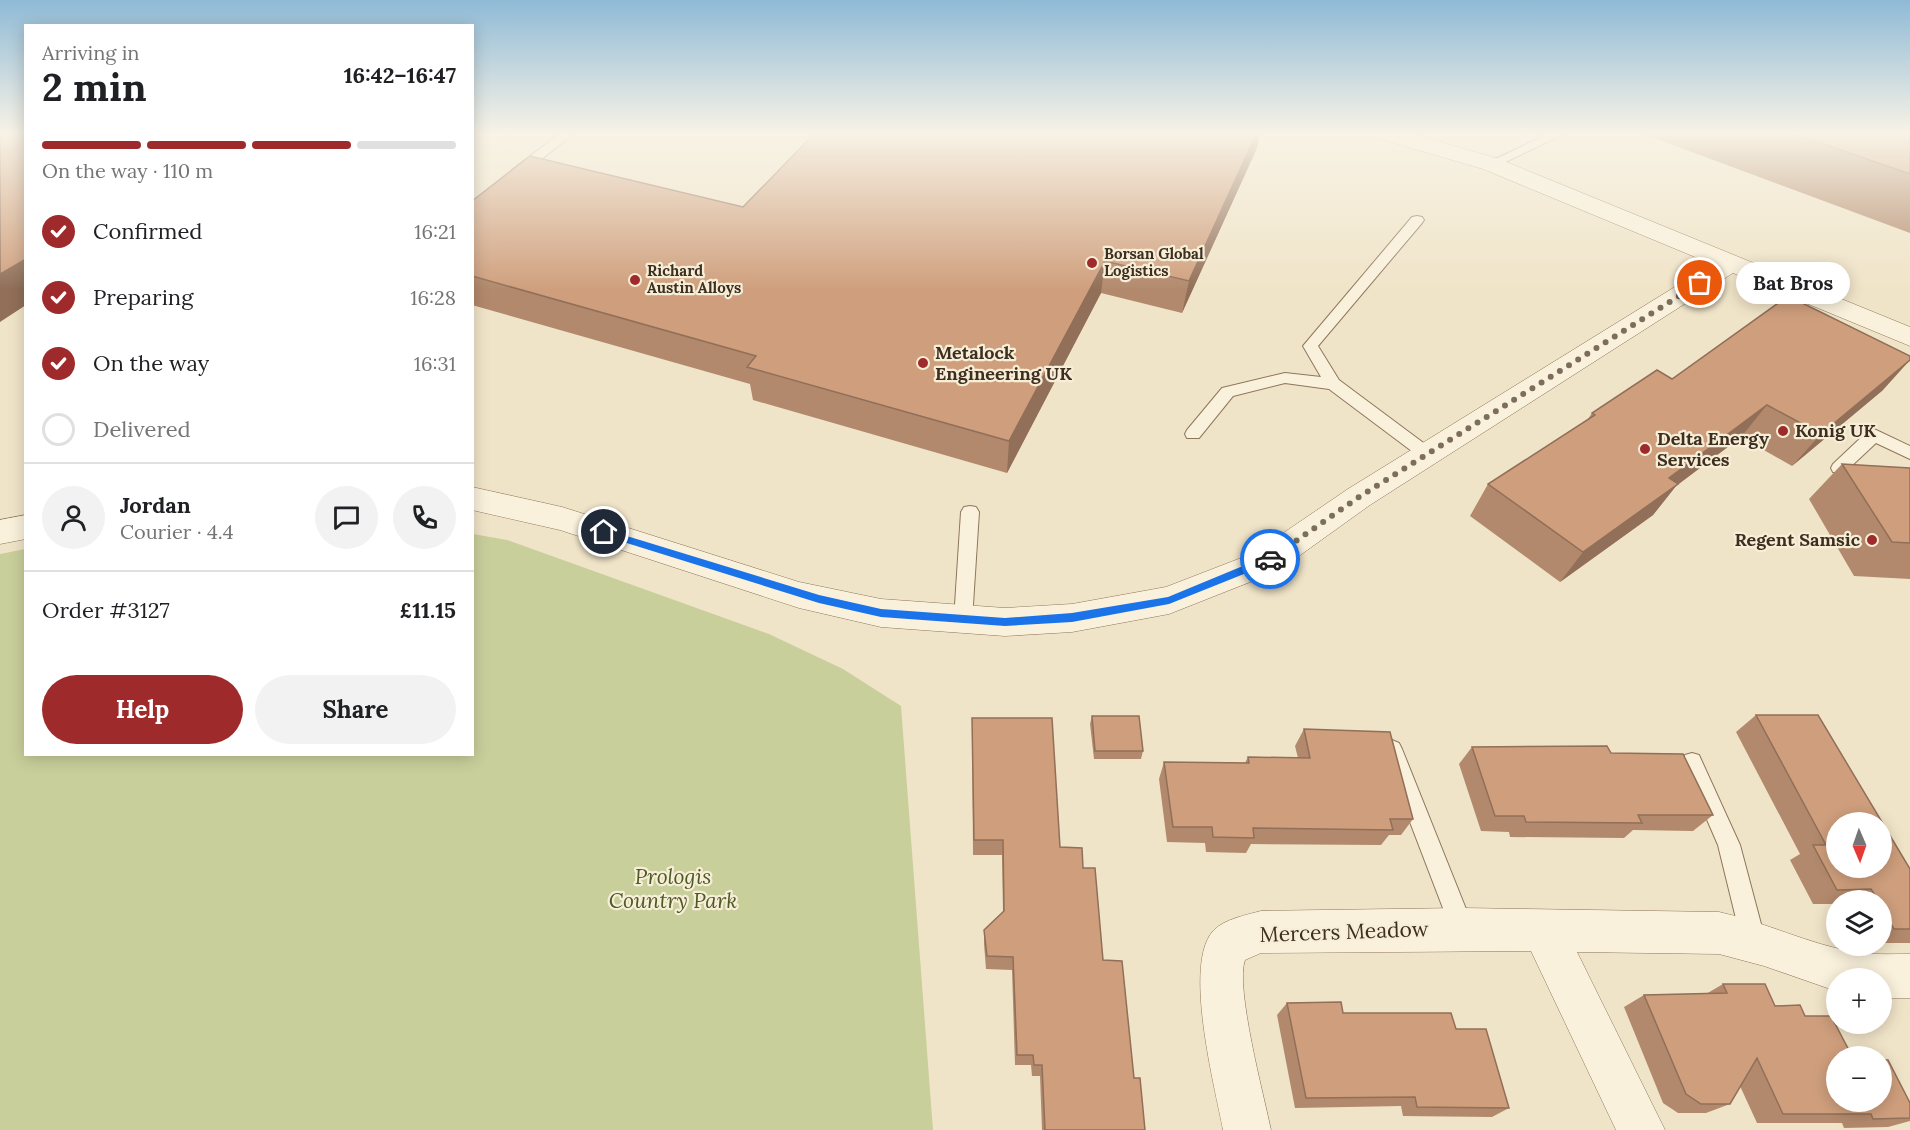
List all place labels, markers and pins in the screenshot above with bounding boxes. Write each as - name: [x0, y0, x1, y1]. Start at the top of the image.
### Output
- place label: Borsan Global Logistics: [1104, 244, 1204, 280]
- marker: Borsan Global Logistics: [1085, 256, 1099, 270]
- pin: [1674, 257, 1725, 308]
- place label: Richard Austin Alloys: [647, 261, 741, 297]
- callout: Bat Bros: [1736, 262, 1850, 304]
- marker: Richard Austin Alloys: [628, 273, 642, 287]
- place label: Metalock Engineering UK: [935, 341, 1072, 385]
- marker: Metalock Engineering UK: [916, 356, 930, 370]
- place label: Konig UK: [1795, 419, 1876, 442]
- marker: Konig UK: [1776, 424, 1790, 438]
- place label: Delta Energy Services: [1657, 427, 1769, 471]
- marker: Delta Energy Services: [1638, 442, 1652, 456]
- pin: [578, 506, 629, 557]
- place label: Regent Samsic: [1734, 528, 1861, 551]
- marker: Regent Samsic: [1865, 533, 1879, 547]

